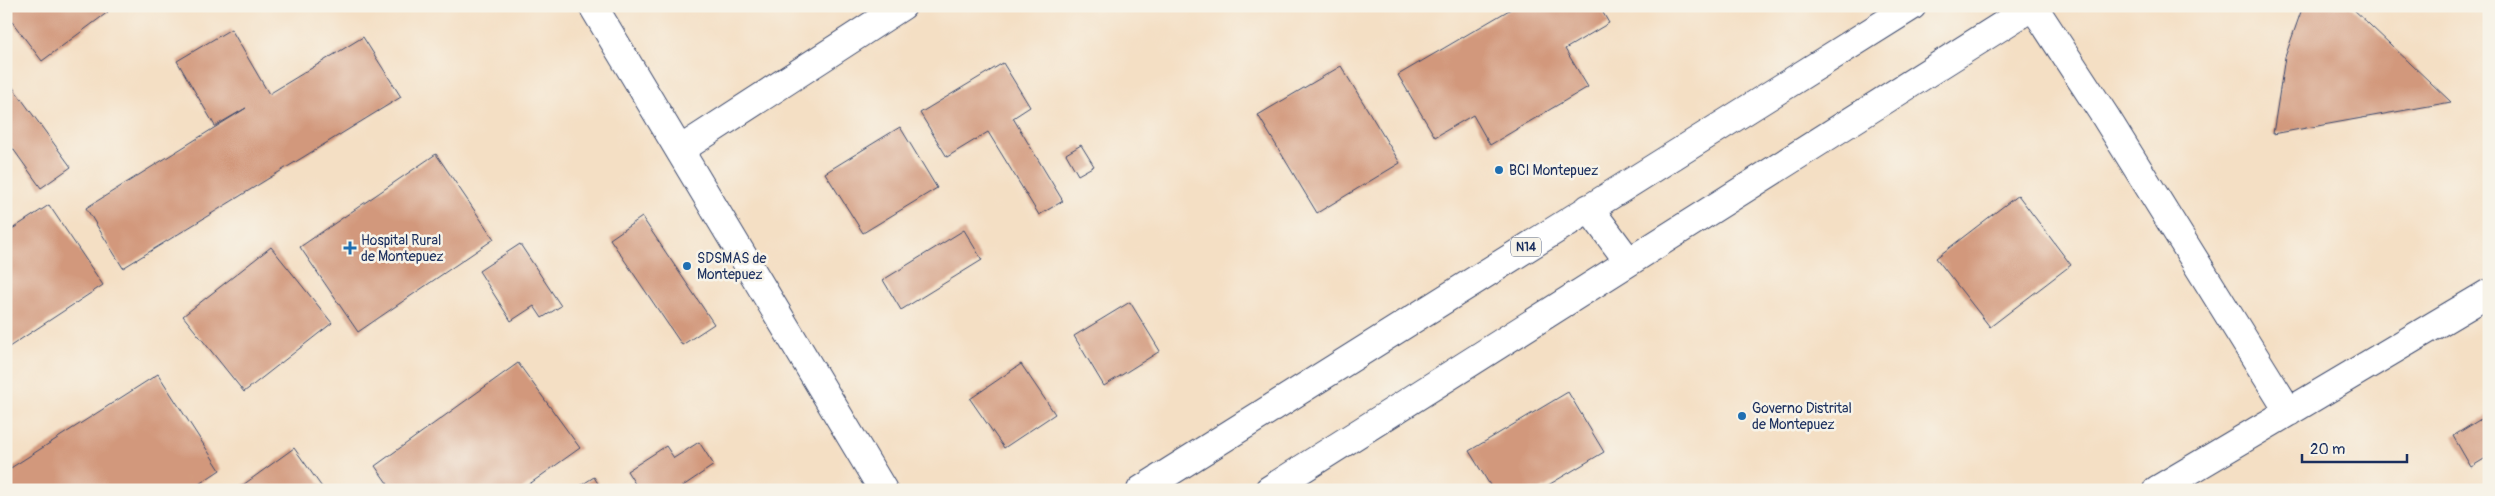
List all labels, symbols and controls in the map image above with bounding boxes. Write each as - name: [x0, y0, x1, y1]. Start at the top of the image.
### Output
- place label: BCI Montepuez: [1509, 162, 1598, 179]
- marker: BCI Montepuez: [1493, 164, 1505, 176]
- place label: Hospital Rural de Montepuez: [361, 232, 444, 265]
- road number: N14: [1511, 238, 1541, 256]
- marker: Hospital Rural de Montepuez: [343, 241, 357, 255]
- place label: SDSMAS de Montepuez: [697, 250, 766, 283]
- marker: SDSMAS de Montepuez: [681, 260, 693, 272]
- place label: Governo Distrital de Montepuez: [1752, 400, 1852, 433]
- marker: Governo Distrital de Montepuez: [1736, 410, 1748, 422]
- scale bar: [2302, 431, 2408, 463]
- text: 20 m: [2310, 440, 2345, 459]

